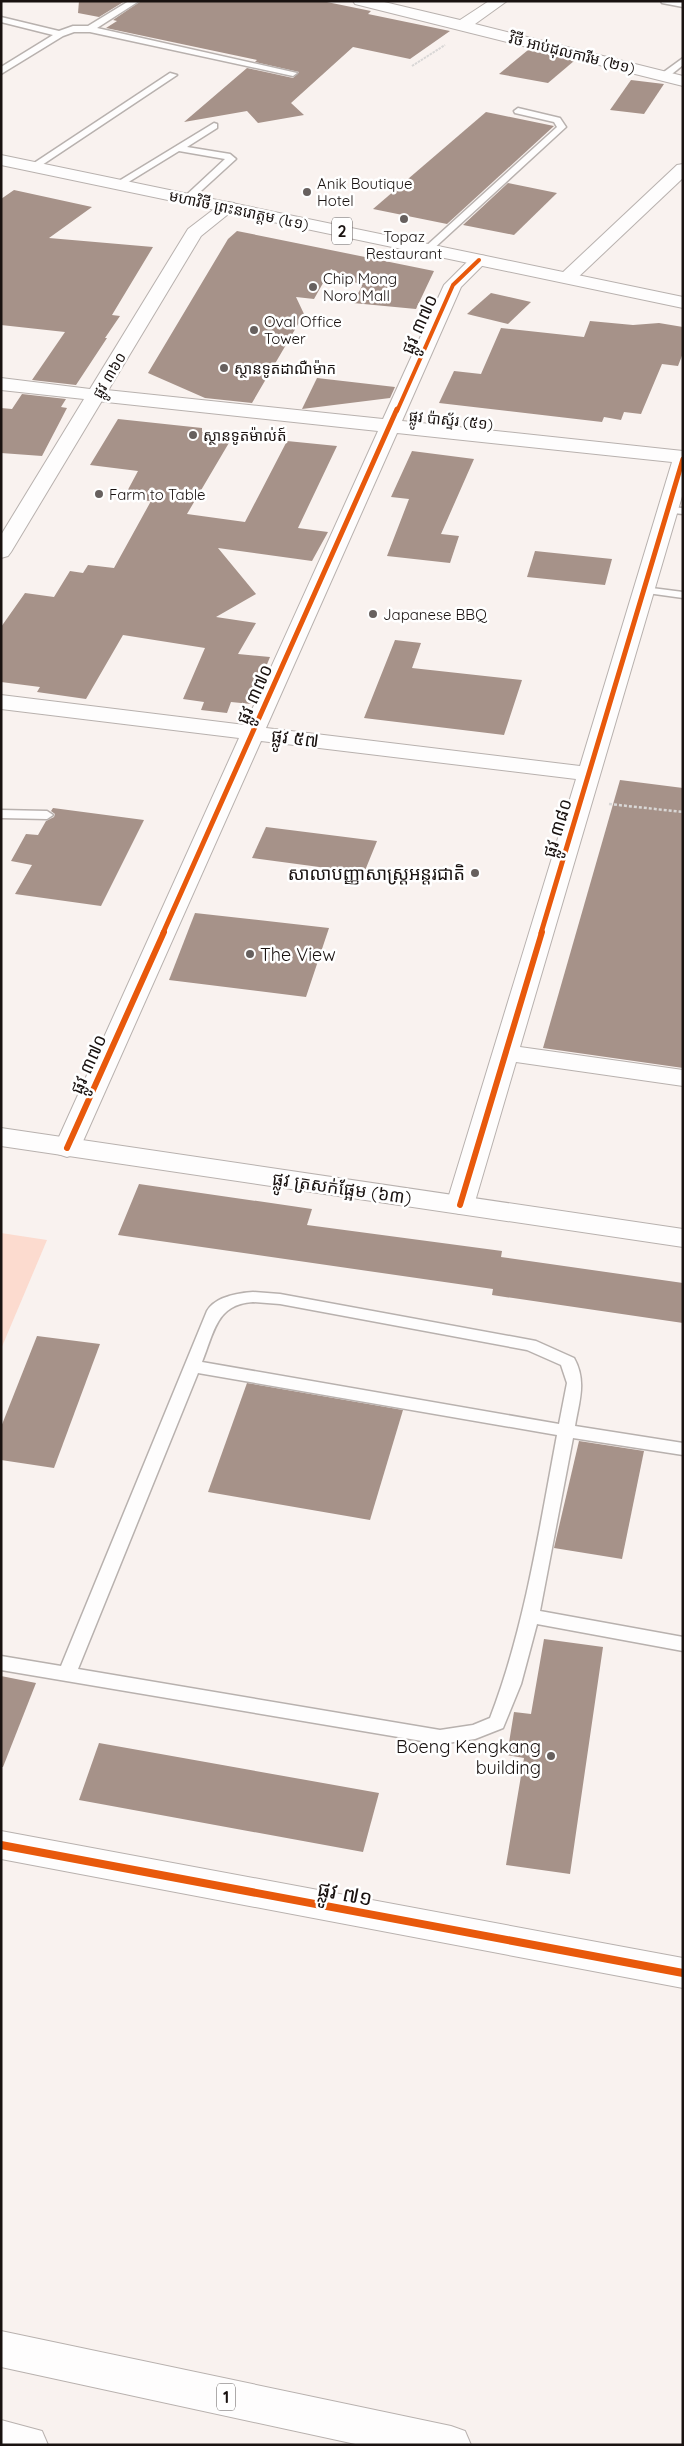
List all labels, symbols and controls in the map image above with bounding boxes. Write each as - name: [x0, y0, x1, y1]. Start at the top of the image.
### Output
- street label: វិថី អាប់ដុលការីម (២១): [507, 28, 637, 78]
- place label: Anik Boutique Hotel: [317, 174, 412, 210]
- street label: មហាវិថី ព្រះនរោត្តម (៤១): [167, 186, 311, 234]
- marker: Anik Boutique Hotel: [301, 186, 313, 198]
- marker: Topaz Restaurant: [398, 213, 410, 225]
- road number: 2: [332, 218, 352, 245]
- place label: Topaz Restaurant: [366, 227, 442, 263]
- place label: Chip Mong Noro Mall: [323, 269, 397, 305]
- marker: Chip Mong Noro Mall: [307, 281, 319, 293]
- street label: ផ្លូវ ៣៧០: [396, 290, 447, 360]
- place label: Oval Office Tower: [264, 312, 342, 348]
- marker: Oval Office Tower: [248, 324, 260, 336]
- street label: ផ្លូវ ៣៦០: [88, 348, 134, 404]
- place label: ស្ថានទូតដាណឺម៉ាក: [234, 359, 336, 378]
- marker: ស្ថានទូតដាណឺម៉ាក: [218, 362, 230, 374]
- street label: ផ្លូវ ប៉ាស្ទ័រ (៥១): [407, 406, 494, 438]
- place label: ស្ថានទូតម៉ាល់ត៍: [203, 426, 287, 445]
- marker: ស្ថានទូតម៉ាល់ត៍: [187, 429, 199, 441]
- place label: Farm to Table: [109, 485, 206, 504]
- marker: Farm to Table: [93, 488, 105, 500]
- place label: Japanese BBQ: [383, 605, 487, 624]
- marker: Japanese BBQ: [367, 608, 379, 620]
- street label: ផ្លូវ ៣៧០: [231, 660, 282, 730]
- street label: ផ្លូវ ៥៧: [269, 724, 320, 758]
- street label: ផ្លូវ ៣៨០: [537, 796, 582, 862]
- place label: សាលាបញ្ញាសាស្ត្រអន្តរជាតិ: [288, 862, 465, 885]
- marker: សាលាបញ្ញាសាស្ត្រអន្តរជាតិ: [469, 867, 481, 879]
- place label: The View: [260, 943, 336, 966]
- marker: The View: [244, 948, 256, 960]
- street label: ផ្លូវ ៣៧០: [65, 1030, 116, 1100]
- street label: ផ្លូវ ត្រសក់ផ្អែម (៦៣): [270, 1167, 413, 1214]
- place label: Boeng Kengkang building: [396, 1735, 541, 1779]
- marker: Boeng Kengkang building: [545, 1750, 557, 1762]
- street label: ផ្លូវ ៧១: [314, 1875, 375, 1918]
- road number: 1: [217, 2384, 235, 2410]

